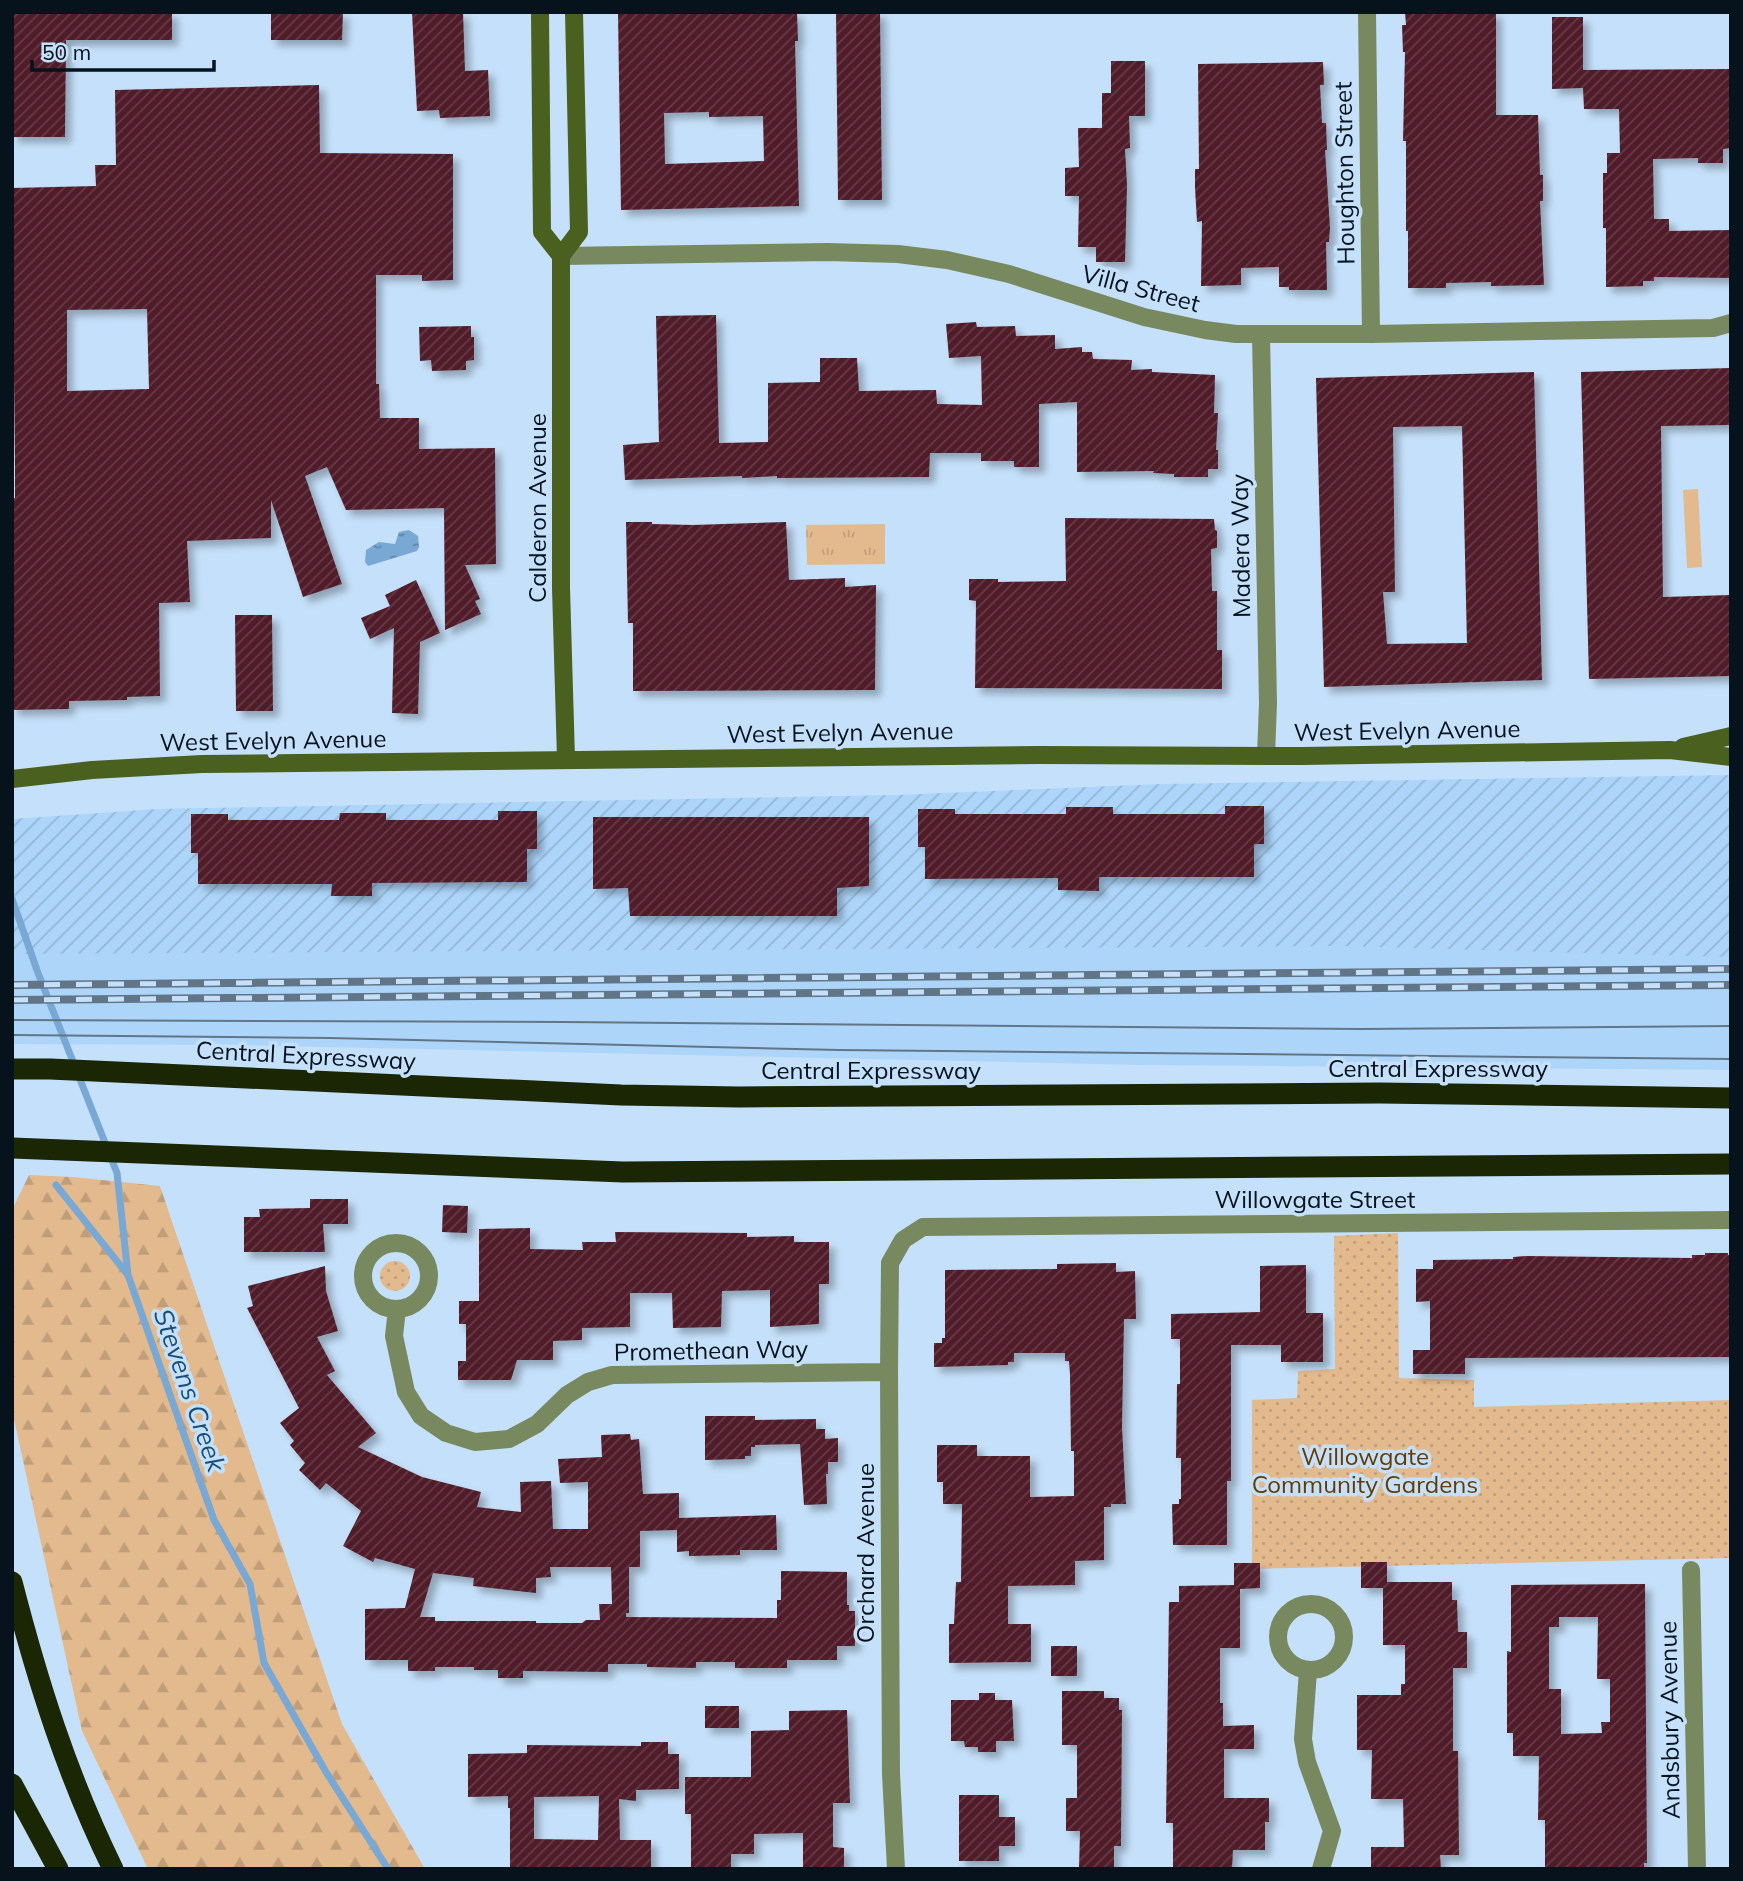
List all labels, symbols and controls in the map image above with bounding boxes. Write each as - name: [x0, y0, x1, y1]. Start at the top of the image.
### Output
- scale bar: [32, 28, 214, 72]
- text: 50 m: [42, 39, 91, 65]
- street label: Houghton Street: [1327, 81, 1361, 265]
- street label: Villa Street: [1079, 258, 1203, 318]
- street label: Calderon Avenue: [522, 413, 552, 603]
- street label: Madera Way: [1224, 473, 1256, 618]
- street label: West Evelyn Avenue: [1293, 713, 1521, 747]
- street label: West Evelyn Avenue: [726, 715, 954, 749]
- street label: West Evelyn Avenue: [159, 723, 387, 757]
- street label: Central Expressway: [195, 1034, 417, 1076]
- street label: Central Expressway: [1328, 1053, 1548, 1083]
- street label: Central Expressway: [761, 1055, 981, 1085]
- street label: Willowgate Street: [1215, 1184, 1415, 1214]
- water label: Stevens Creek: [147, 1304, 234, 1477]
- street label: Promethean Way: [614, 1333, 809, 1367]
- park label: Willowgate Community Gardens: [1252, 1441, 1478, 1499]
- street label: Orchard Avenue: [850, 1463, 880, 1643]
- street label: Andsbury Avenue: [1652, 1621, 1686, 1819]

